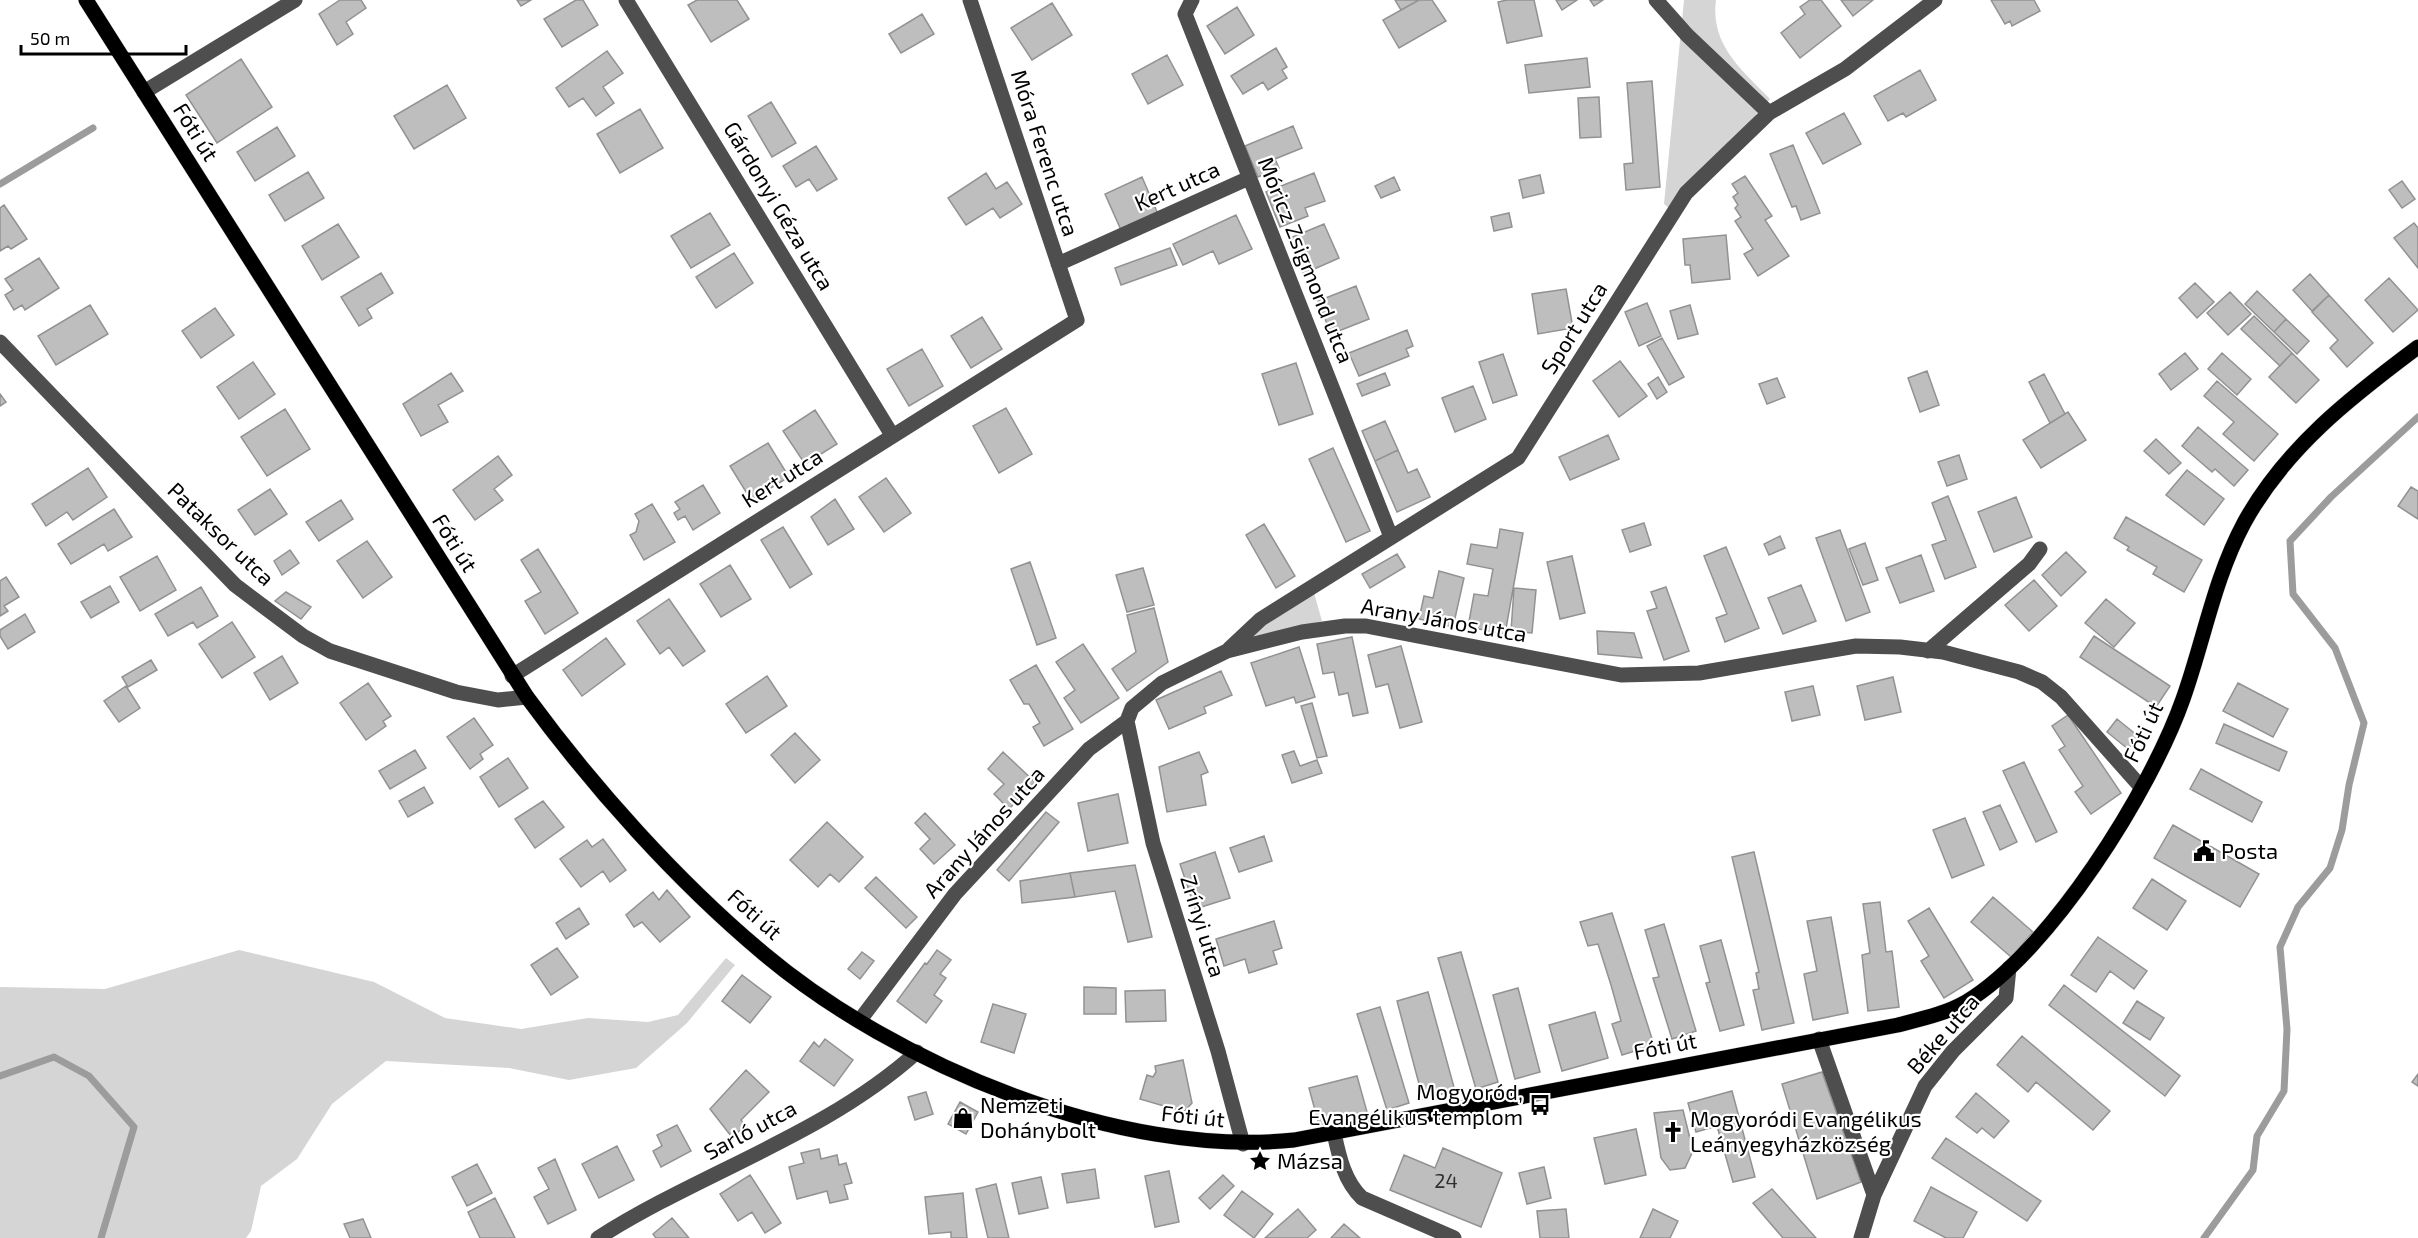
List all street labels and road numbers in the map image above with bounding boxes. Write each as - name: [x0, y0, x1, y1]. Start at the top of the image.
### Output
- street label: Móra Ferenc utca: [1007, 66, 1085, 239]
- street label: Fóti út: [169, 98, 225, 165]
- street label: Gárdonyi Géza utca: [719, 117, 840, 294]
- street label: Móricz Zsigmond utca: [1254, 153, 1360, 367]
- street label: Kert utca: [1130, 155, 1223, 215]
- street label: Sport utca: [1535, 277, 1612, 378]
- street label: Kert utca: [736, 442, 827, 512]
- street label: Pataksor utca: [163, 476, 280, 590]
- street label: Fóti út: [428, 509, 484, 576]
- street label: Arany János utca: [1359, 592, 1529, 646]
- street label: Fóti út: [2117, 697, 2167, 766]
- street label: Arany János utca: [917, 760, 1049, 902]
- street label: Zrínyi utca: [1176, 872, 1232, 980]
- street label: Fóti út: [723, 882, 788, 944]
- street label: Béke utca: [1901, 988, 1984, 1078]
- street label: Fóti út: [1631, 1026, 1699, 1064]
- street label: Sarló utca: [699, 1094, 800, 1164]
- street label: Fóti út: [1160, 1099, 1226, 1131]

